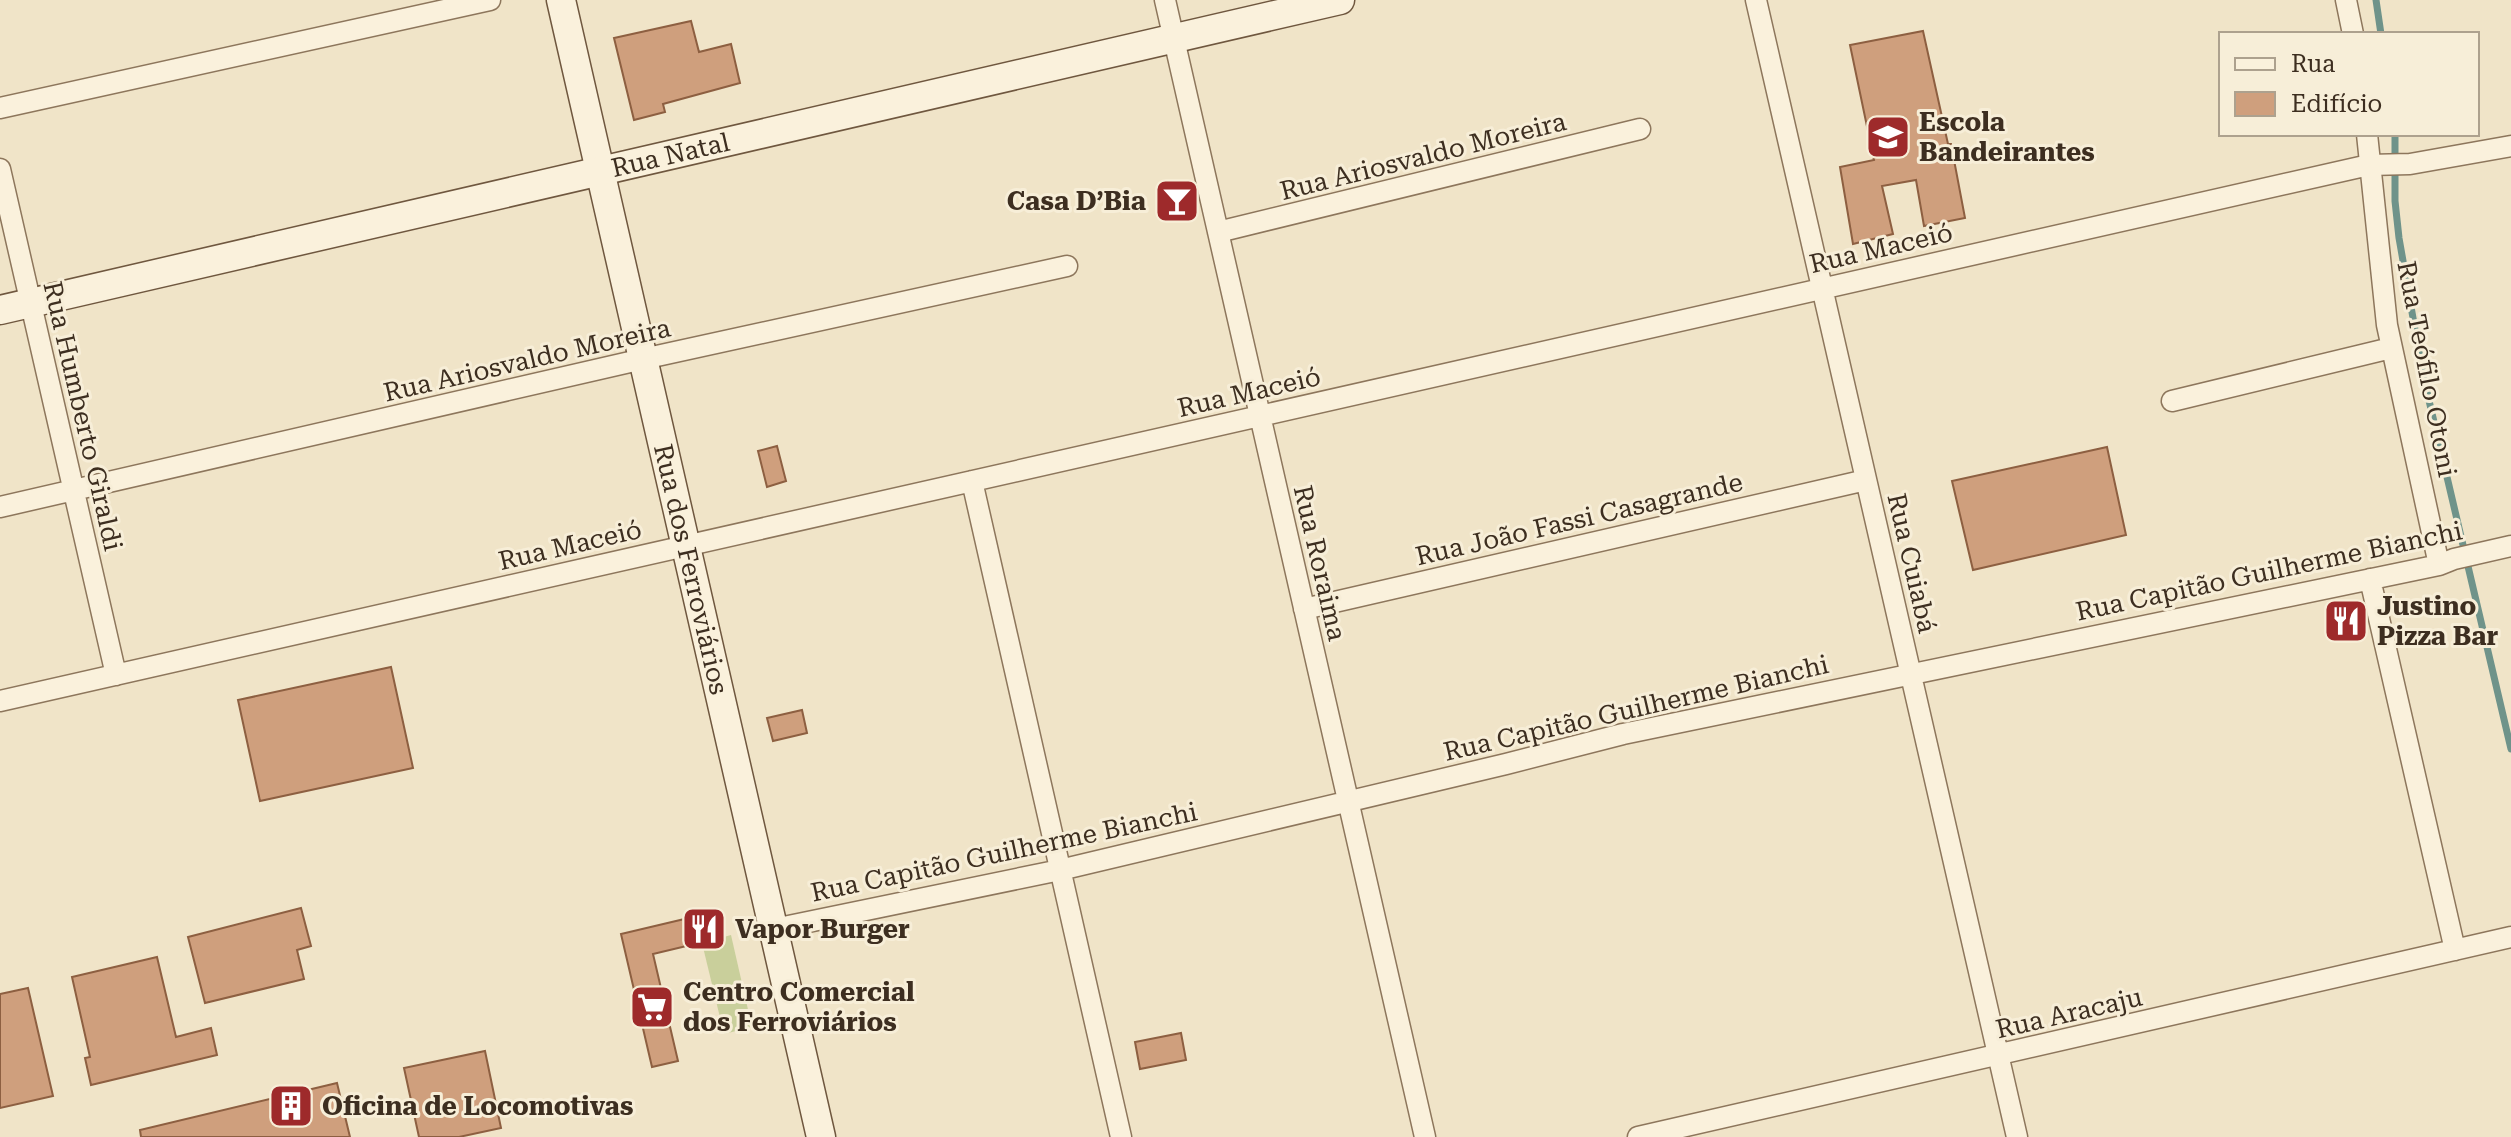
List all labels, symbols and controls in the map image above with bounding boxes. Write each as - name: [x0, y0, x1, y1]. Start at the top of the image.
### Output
- legend: [2219, 32, 2479, 136]
- text: Rua: [2291, 50, 2335, 78]
- text: Edifício: [2291, 90, 2382, 118]
- street label: Rua Ariosvaldo Moreira: [1277, 106, 1569, 206]
- place label: Escola Bandeirantes: [1919, 107, 2095, 167]
- school or university icon: Escola Bandeirantes: [1864, 113, 1912, 161]
- street label: Rua Natal: [608, 127, 732, 183]
- bar icon: Casa D’Bia: [1153, 177, 1201, 225]
- place label: Casa D’Bia: [1007, 186, 1146, 216]
- street label: Rua Maceió: [1807, 217, 1955, 279]
- street label: Rua Teófilo Otoni: [2391, 258, 2463, 480]
- street label: Rua Humberto Giraldi: [37, 278, 129, 554]
- street label: Rua Ariosvaldo Moreira: [381, 312, 673, 408]
- street label: Rua Maceió: [1175, 361, 1323, 423]
- street label: Rua dos Ferroviários: [648, 441, 734, 697]
- street label: Rua João Fassi Casagrande: [1413, 467, 1745, 571]
- street label: Rua Roraima: [1288, 482, 1352, 644]
- street label: Rua Cuiabá: [1881, 490, 1943, 636]
- street label: Rua Maceió: [496, 514, 644, 576]
- street label: Rua Capitão Guilherme Bianchi: [2073, 515, 2465, 627]
- place label: Justino Pizza Bar: [2377, 591, 2499, 651]
- restaurant icon: Justino Pizza Bar: [2322, 597, 2370, 645]
- street label: Rua Capitão Guilherme Bianchi: [1441, 649, 1831, 767]
- street label: Rua Capitão Guilherme Bianchi: [808, 796, 1200, 908]
- restaurant icon: Vapor Burger: [680, 905, 728, 953]
- place label: Vapor Burger: [735, 914, 910, 944]
- place label: Centro Comercial dos Ferroviários: [683, 977, 915, 1037]
- street label: Rua Aracaju: [1993, 982, 2145, 1044]
- supermarket icon: Centro Comercial dos Ferroviários: [628, 983, 676, 1031]
- building icon: Oficina de Locomotivas: [267, 1082, 315, 1130]
- place label: Oficina de Locomotivas: [322, 1091, 634, 1121]

